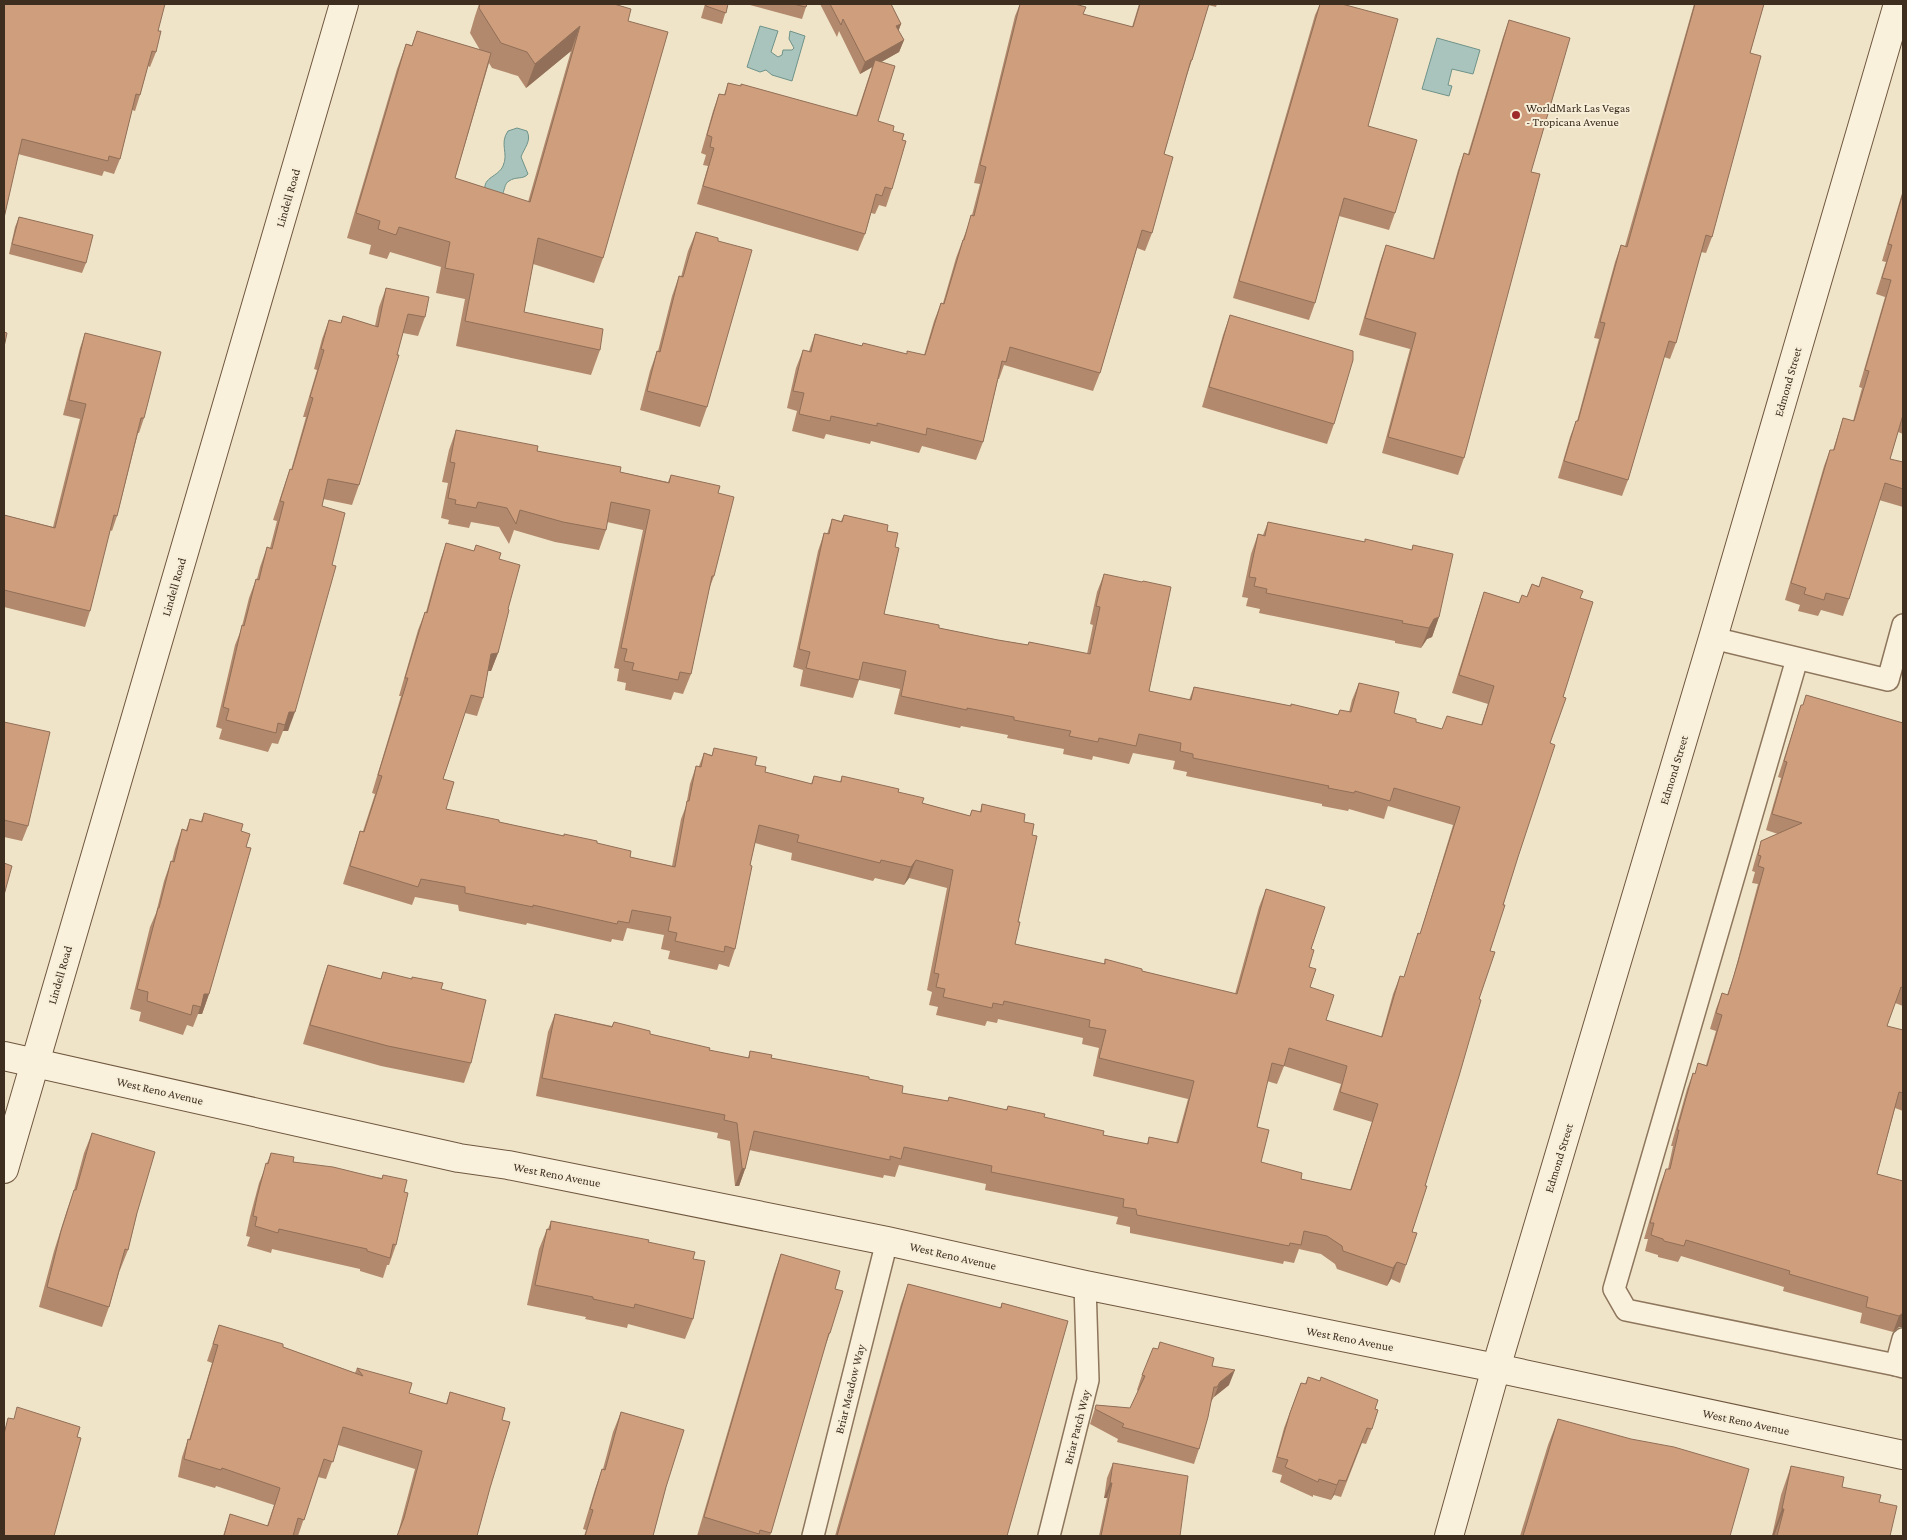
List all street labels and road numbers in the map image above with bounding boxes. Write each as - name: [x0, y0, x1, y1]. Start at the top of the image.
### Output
- street label: Lindell Road: [273, 167, 303, 229]
- street label: Edmond Street: [1771, 345, 1805, 418]
- street label: Lindell Road: [159, 556, 189, 618]
- street label: Edmond Street: [1657, 733, 1691, 806]
- street label: Lindell Road: [45, 944, 75, 1006]
- street label: West Reno Avenue: [115, 1074, 205, 1108]
- street label: Edmond Street: [1542, 1121, 1576, 1194]
- street label: West Reno Avenue: [512, 1160, 602, 1190]
- street label: West Reno Avenue: [908, 1239, 998, 1273]
- street label: West Reno Avenue: [1305, 1324, 1395, 1354]
- street label: Briar Meadow Way: [832, 1342, 868, 1435]
- street label: Briar Patch Way: [1061, 1388, 1093, 1466]
- street label: West Reno Avenue: [1701, 1406, 1791, 1438]

